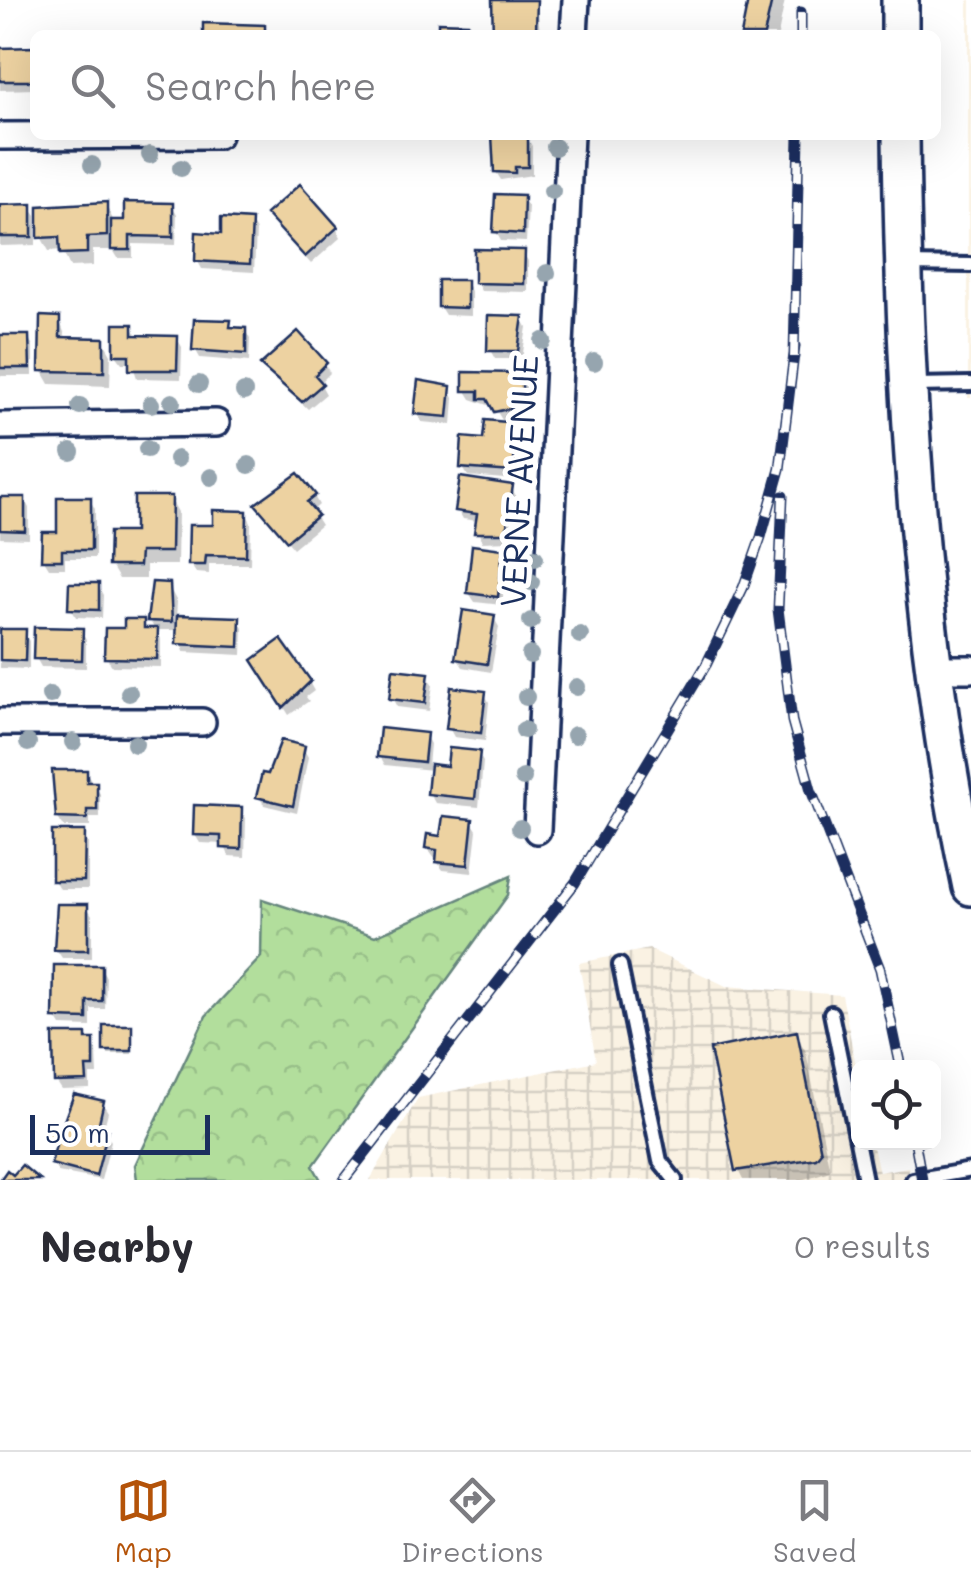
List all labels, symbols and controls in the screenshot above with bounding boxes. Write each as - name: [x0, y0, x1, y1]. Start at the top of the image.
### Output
- search box: [30, 30, 941, 140]
- icon: search: [65, 58, 120, 113]
- text: Search here: [145, 60, 376, 110]
- street label: VERNE AVENUE: [488, 354, 548, 608]
- map controls: [851, 1060, 941, 1150]
- button: locate: [851, 1060, 941, 1150]
- scale bar: [30, 1110, 210, 1154]
- text: 50 m: [45, 1114, 110, 1150]
- text: Nearby: [40, 1218, 194, 1273]
- text: 0 results: [794, 1224, 931, 1266]
- tab: Map: [115, 1473, 172, 1569]
- tab: Directions: [401, 1473, 544, 1569]
- tab: Saved: [773, 1473, 856, 1569]

